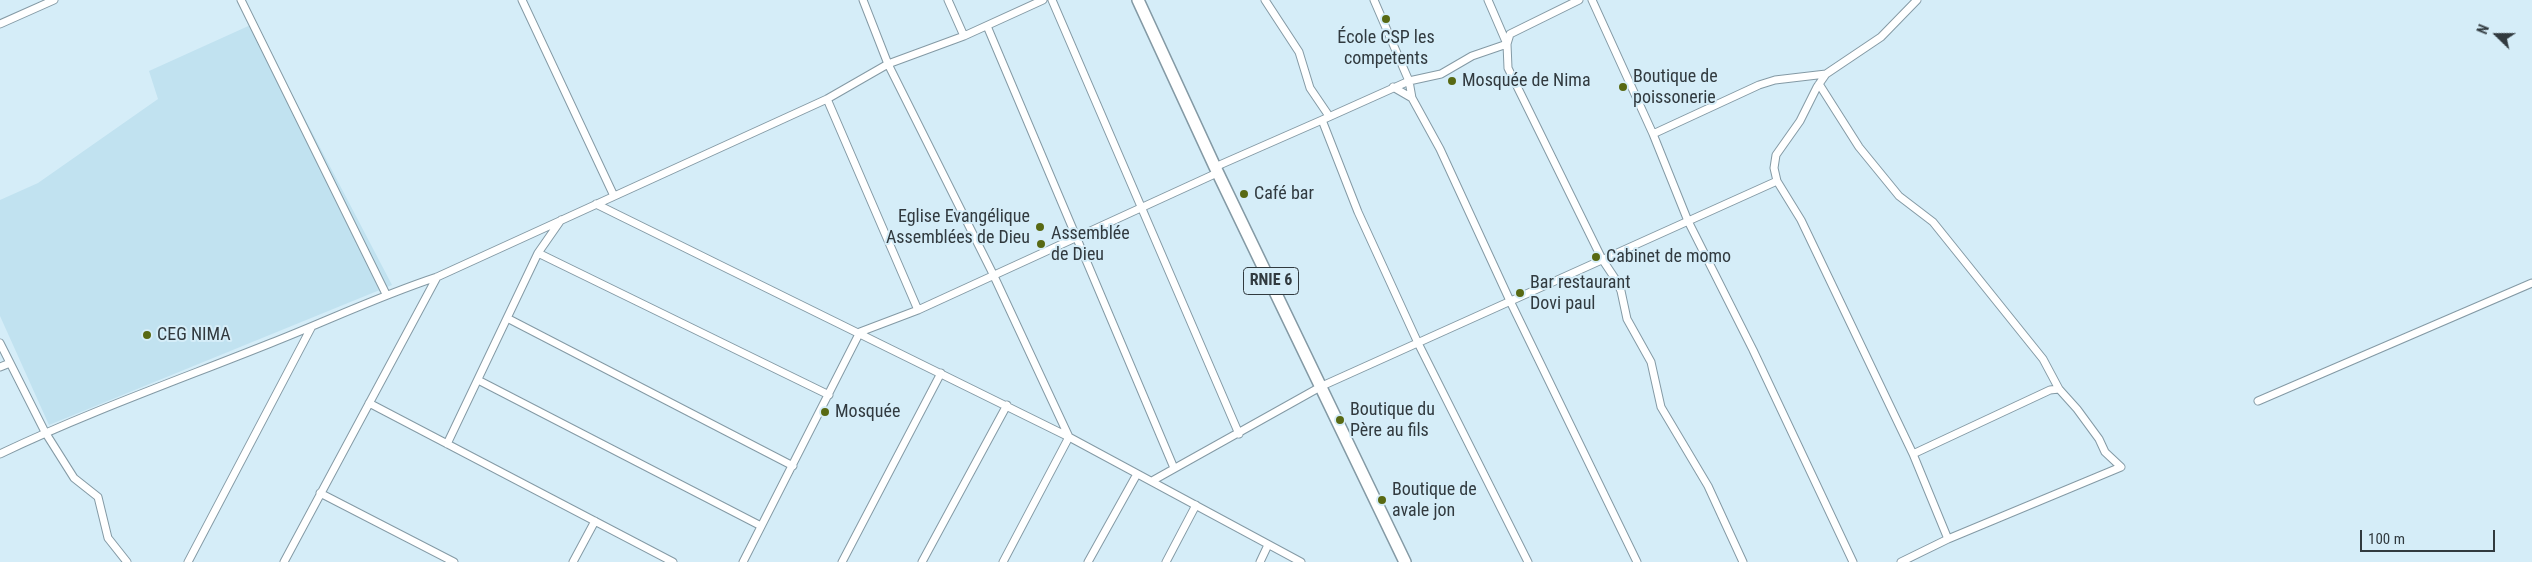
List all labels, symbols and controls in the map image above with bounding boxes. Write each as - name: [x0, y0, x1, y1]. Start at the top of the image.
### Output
- north arrow: [2472, 10, 2522, 60]
- marker: École CSP les competents: [1380, 13, 1392, 25]
- text: N: [2474, 22, 2492, 36]
- place label: École CSP les competents: [1337, 27, 1435, 70]
- place label: Boutique de poissonerie: [1633, 66, 1718, 108]
- place label: Mosquée de Nima: [1462, 70, 1591, 92]
- marker: Mosquée de Nima: [1446, 75, 1458, 87]
- marker: Boutique de poissonerie: [1617, 81, 1629, 93]
- place label: Café bar: [1254, 183, 1314, 205]
- marker: Café bar: [1238, 188, 1250, 200]
- place label: Eglise Evangélique Assemblées de Dieu: [886, 206, 1030, 248]
- marker: Eglise Evangélique Assemblées de Dieu: [1034, 221, 1046, 233]
- place label: Assemblée de Dieu: [1051, 223, 1130, 266]
- marker: Assemblée de Dieu: [1035, 238, 1047, 250]
- place label: Cabinet de momo: [1606, 246, 1731, 268]
- marker: Cabinet de momo: [1590, 251, 1602, 263]
- road number: RNIE 6: [1244, 268, 1298, 294]
- place label: Bar restaurant Dovi paul: [1530, 272, 1630, 314]
- marker: Bar restaurant Dovi paul: [1514, 287, 1526, 299]
- place label: CEG NIMA: [157, 324, 231, 346]
- marker: CEG NIMA: [141, 329, 153, 341]
- place label: Boutique du Père au fils: [1350, 399, 1435, 442]
- place label: Mosquée: [835, 401, 900, 423]
- marker: Mosquée: [819, 406, 831, 418]
- marker: Boutique du Père au fils: [1334, 414, 1346, 426]
- place label: Boutique de avale jon: [1392, 479, 1477, 522]
- marker: Boutique de avale jon: [1376, 494, 1388, 506]
- scale bar: [2362, 520, 2497, 552]
- text: 100 m: [2368, 530, 2405, 548]

